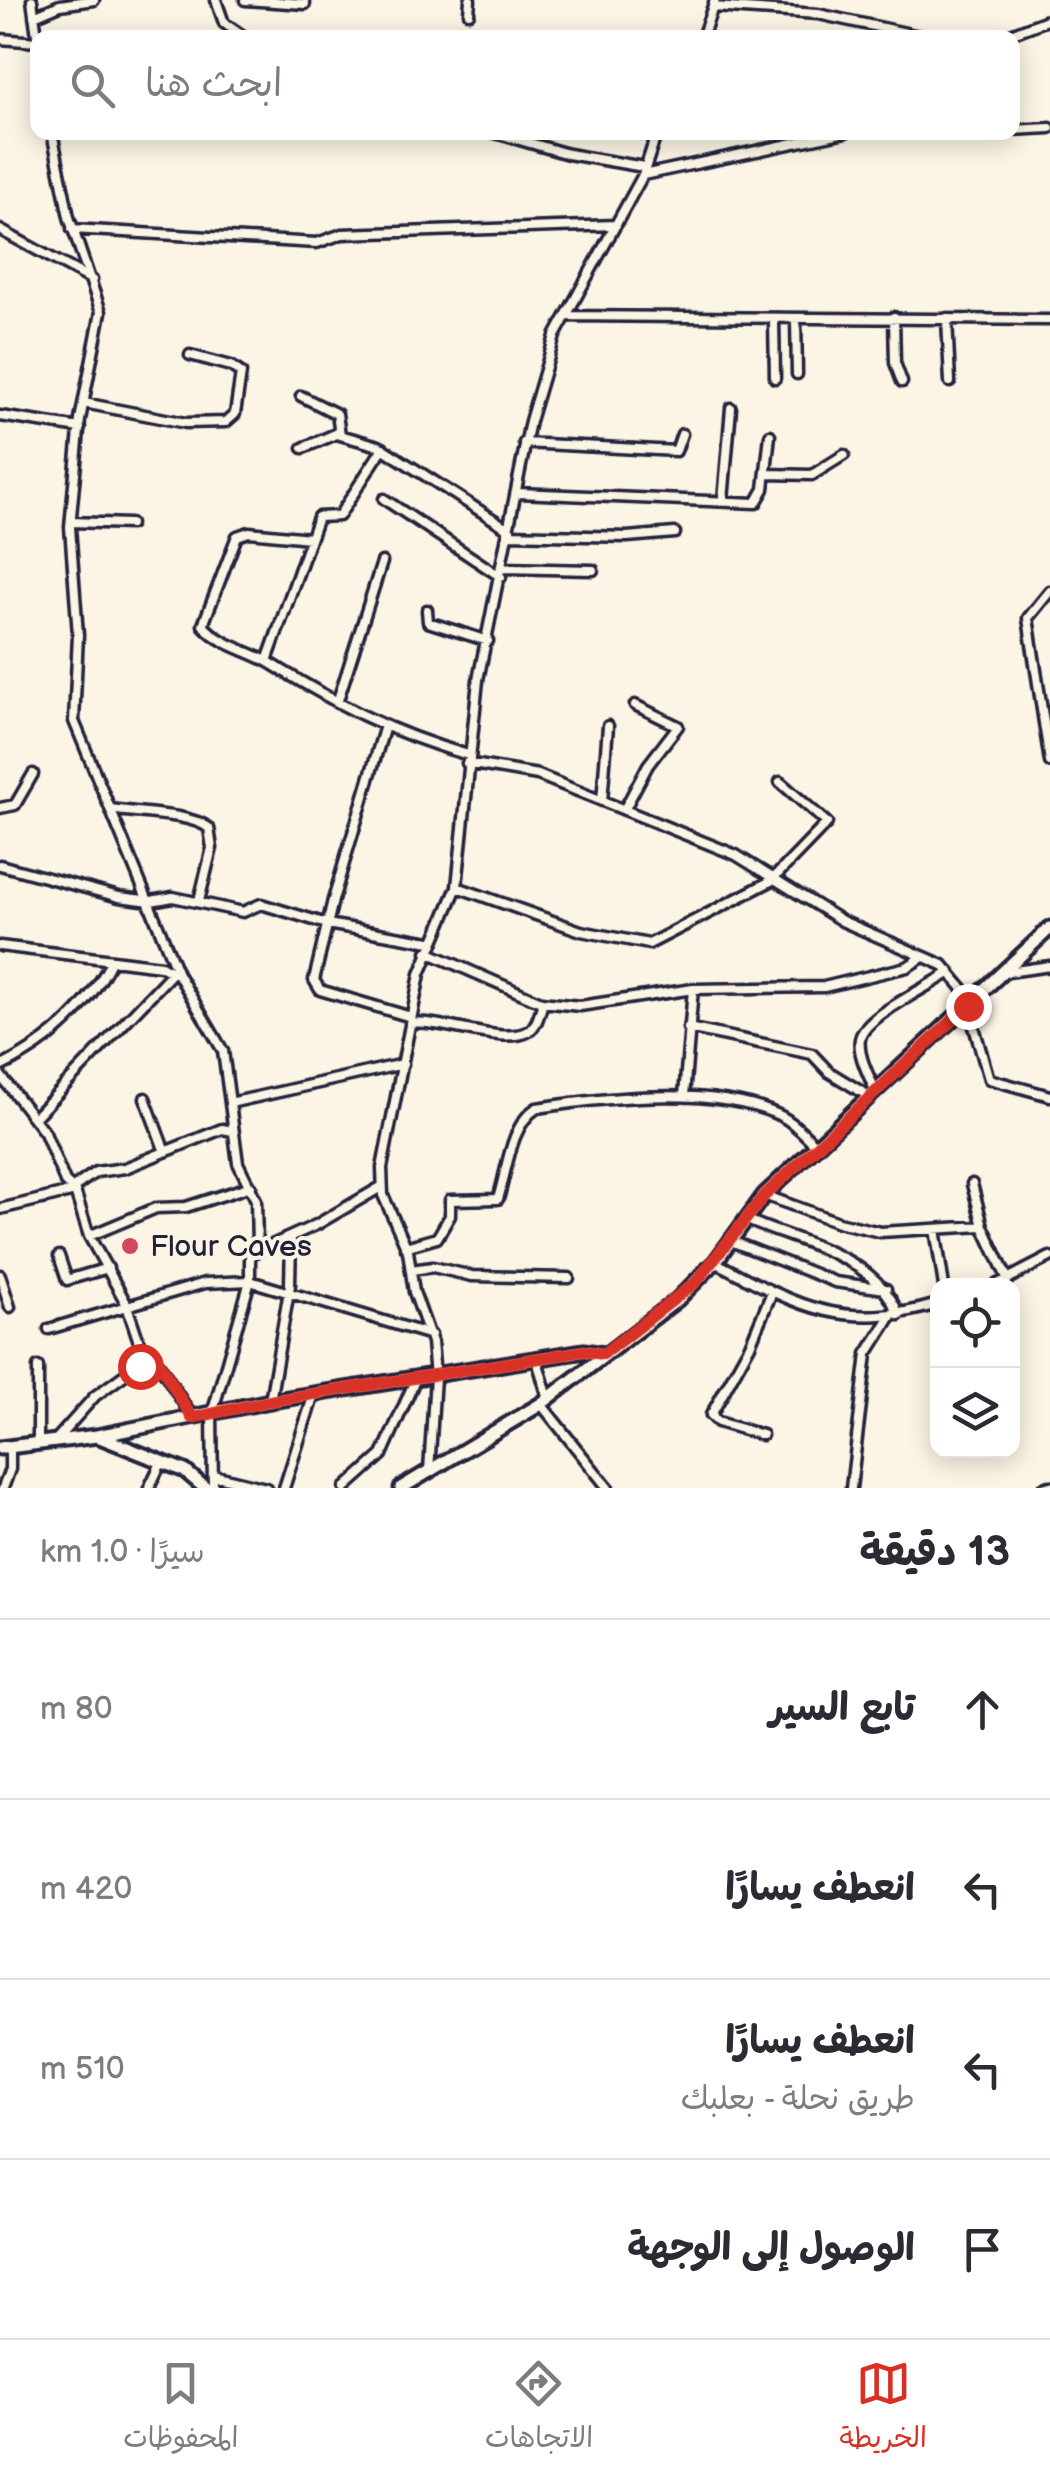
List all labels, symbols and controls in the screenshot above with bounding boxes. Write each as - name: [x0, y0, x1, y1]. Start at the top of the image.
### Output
- search box: [30, 30, 1020, 140]
- icon: search: [65, 58, 120, 113]
- text: ابحث هنا: [145, 62, 282, 107]
- route end: [946, 984, 992, 1030]
- place label: Flour Caves: [150, 1229, 312, 1265]
- marker: Flour Caves: [119, 1235, 141, 1257]
- map controls: [930, 1278, 1020, 1458]
- button: locate: [930, 1278, 1020, 1368]
- route start: [118, 1344, 164, 1390]
- button: layers: [930, 1368, 1020, 1458]
- text: 13 دقيقة: [860, 1527, 1010, 1578]
- text: سيرًا · 1.0 km: [40, 1533, 205, 1572]
- icon: ahead: [955, 1682, 1010, 1737]
- text: تابع السير: [769, 1686, 915, 1731]
- text: 80 m: [40, 1690, 113, 1729]
- icon: left: [955, 1862, 1010, 1917]
- text: انعطف يسارًا: [725, 1866, 915, 1911]
- text: 420 m: [40, 1870, 132, 1909]
- text: انعطف يسارًا: [725, 2019, 915, 2064]
- icon: left: [955, 2042, 1010, 2097]
- text: 510 m: [40, 2050, 125, 2089]
- text: طريق نحلة - بعلبك: [681, 2080, 915, 2119]
- icon: arrive: [955, 2222, 1010, 2277]
- text: الوصول إلى الوجهة: [627, 2226, 915, 2271]
- tab: المحفوظات: [123, 2356, 239, 2462]
- tab: الاتجاهات: [485, 2356, 593, 2462]
- tab: الخريطة: [839, 2356, 927, 2462]

